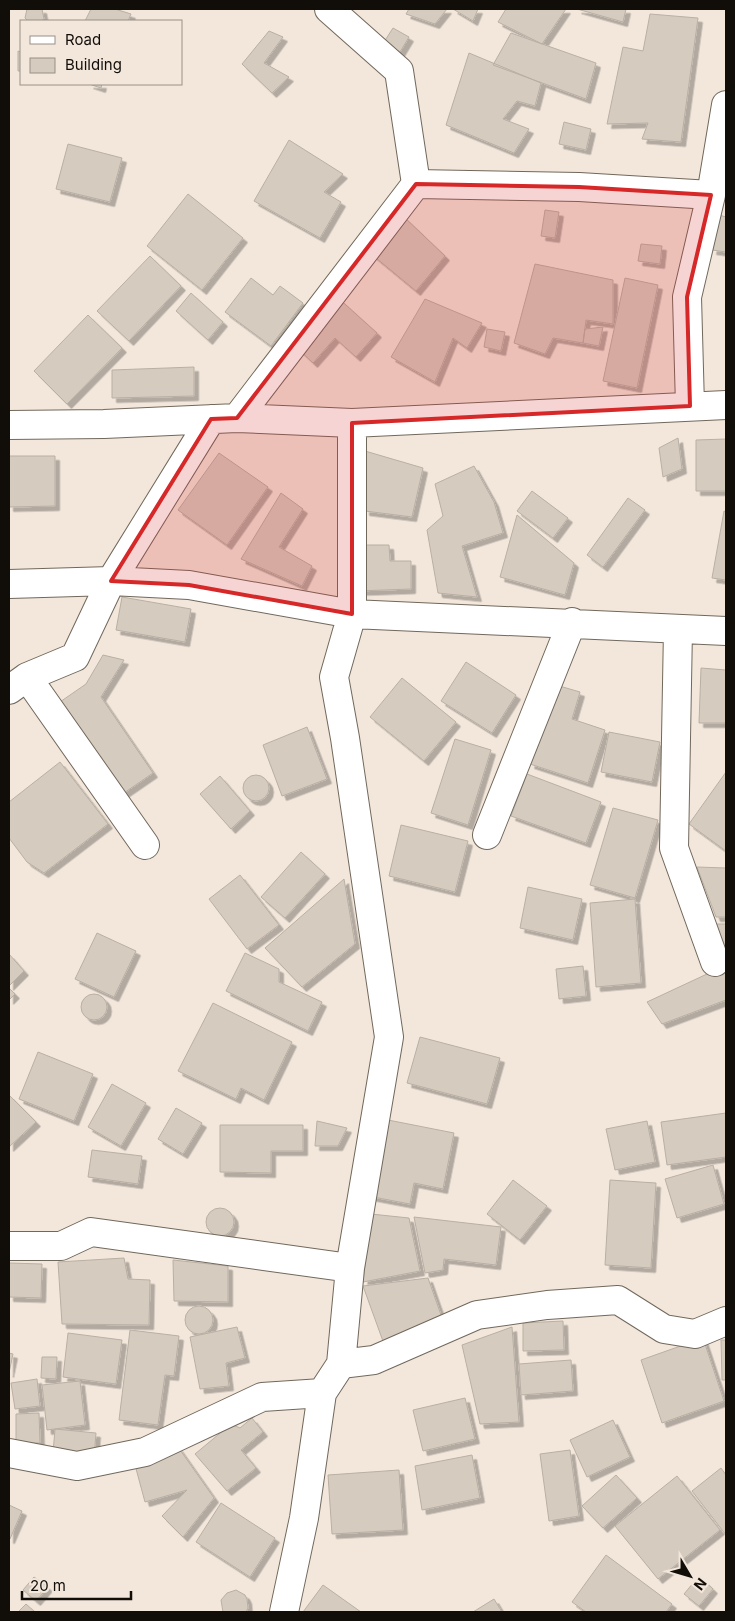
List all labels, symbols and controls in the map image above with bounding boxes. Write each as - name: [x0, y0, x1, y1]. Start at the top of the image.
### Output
- legend: [20, 20, 182, 85]
- text: Road: [65, 30, 101, 49]
- text: Building: [65, 55, 122, 74]
- north arrow: [665, 1551, 715, 1601]
- scale bar: [22, 1568, 131, 1600]
- text: N: [691, 1575, 711, 1594]
- text: 20 m: [30, 1576, 66, 1595]

